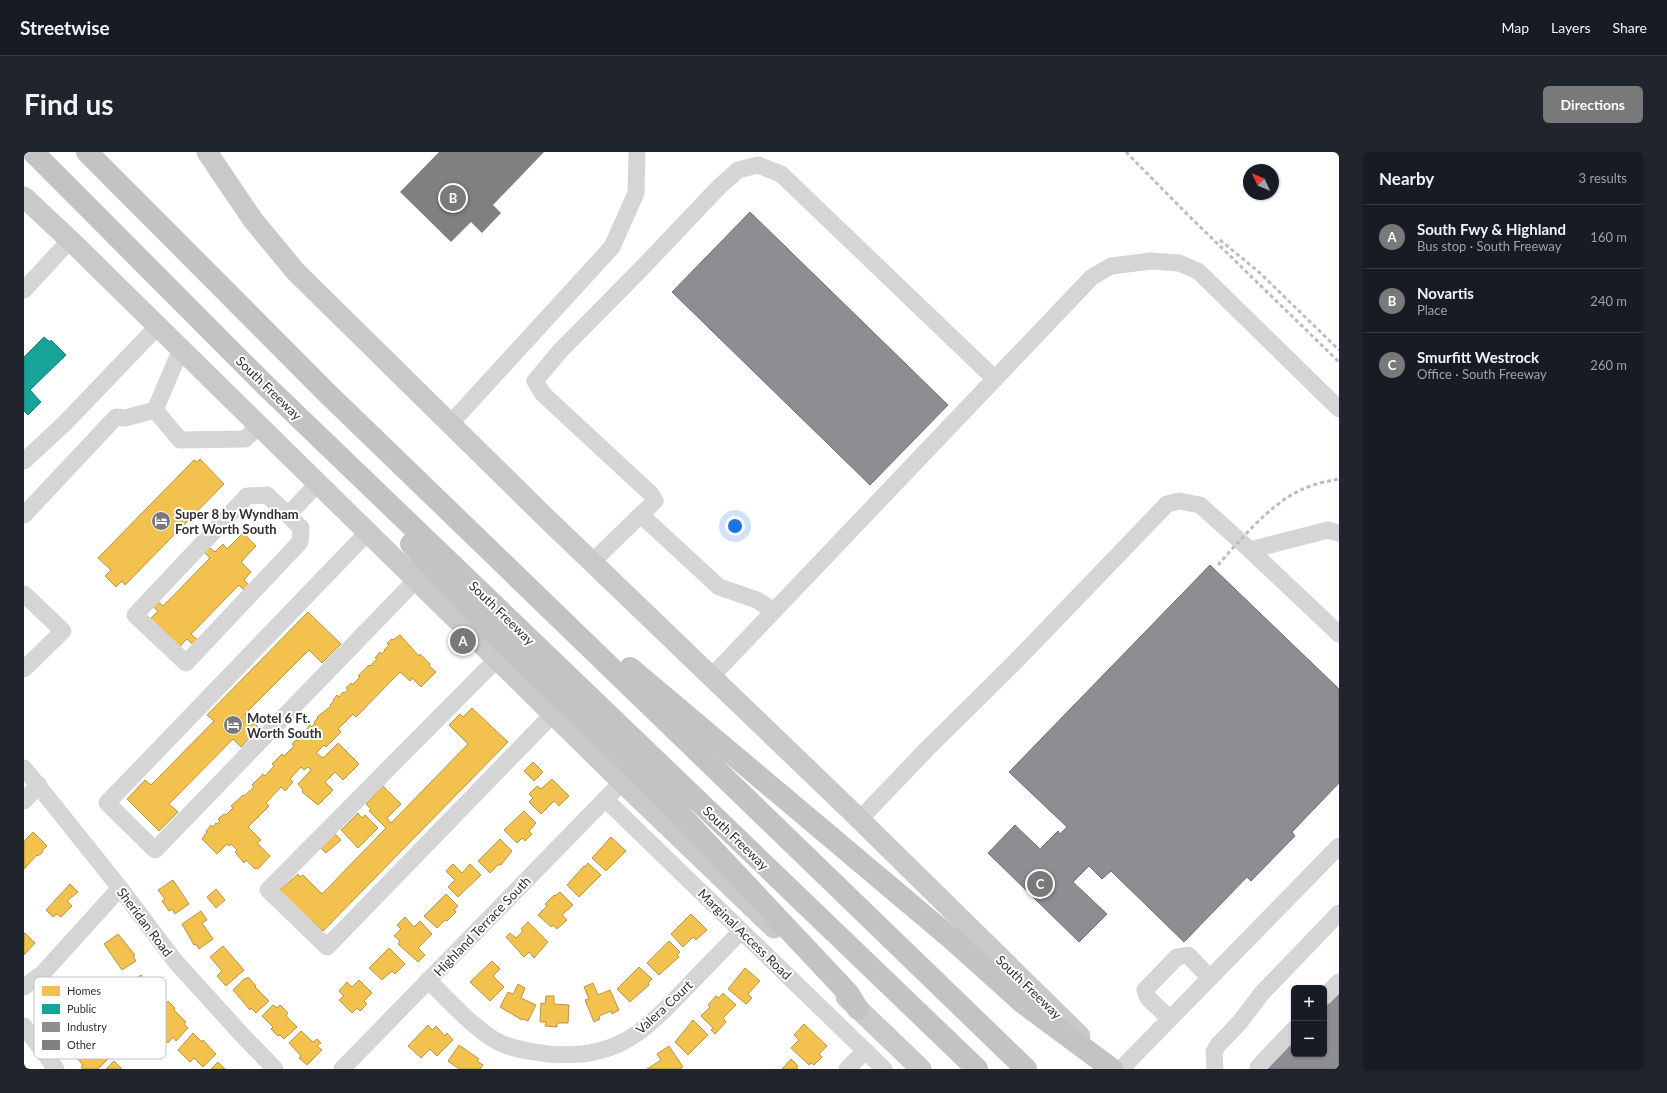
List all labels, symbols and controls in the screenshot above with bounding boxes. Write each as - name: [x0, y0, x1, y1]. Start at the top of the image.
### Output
- text: Streetwise: [20, 16, 110, 39]
- text: Map: [1501, 19, 1529, 36]
- text: Layers: [1551, 19, 1591, 36]
- text: Share: [1613, 19, 1647, 36]
- button: Directions: [1543, 86, 1643, 123]
- text: Find us: [24, 87, 114, 121]
- north arrow: [1243, 164, 1279, 200]
- text: Nearby: [1379, 168, 1434, 189]
- text: 3 results: [1579, 170, 1627, 186]
- pin: B: [440, 183, 466, 213]
- text: South Fwy & Highland: [1417, 220, 1566, 238]
- text: A: [1387, 229, 1397, 245]
- text: 160 m: [1590, 229, 1627, 245]
- text: Bus stop · South Freeway: [1417, 238, 1561, 254]
- text: Novartis: [1417, 284, 1474, 302]
- text: B: [1388, 293, 1396, 309]
- text: 240 m: [1590, 293, 1627, 309]
- text: Place: [1417, 302, 1447, 318]
- text: Smurfitt Westrock: [1417, 348, 1539, 366]
- street label: South Freeway: [233, 353, 305, 423]
- text: C: [1388, 357, 1396, 373]
- text: 260 m: [1590, 357, 1627, 373]
- text: Office · South Freeway: [1417, 366, 1547, 382]
- place label: Super 8 by Wyndham Fort Worth South: [175, 506, 299, 537]
- hotel icon: Super 8 by Wyndham Fort Worth South: [150, 510, 172, 532]
- your location: [725, 516, 745, 536]
- street label: South Freeway: [466, 578, 538, 648]
- pin: A: [450, 626, 476, 656]
- place label: Motel 6 Ft. Worth South: [247, 710, 322, 741]
- hotel icon: Motel 6 Ft. Worth South: [222, 714, 244, 736]
- street label: South Freeway: [700, 803, 772, 873]
- pin: C: [1027, 869, 1053, 899]
- street label: Highland Terrace South: [430, 873, 534, 979]
- street label: Sheridan Road: [114, 884, 176, 960]
- street label: Marginal Access Road: [695, 885, 795, 983]
- street label: South Freeway: [993, 952, 1065, 1022]
- legend: [34, 977, 166, 1059]
- street label: Valera Court: [632, 977, 696, 1037]
- text: Homes: [67, 984, 101, 997]
- map controls: [1291, 985, 1327, 1057]
- button: +: [1291, 985, 1327, 1021]
- text: Public: [67, 1002, 96, 1015]
- text: Industry: [67, 1020, 107, 1033]
- button: −: [1291, 1021, 1327, 1057]
- text: Other: [67, 1038, 96, 1051]

